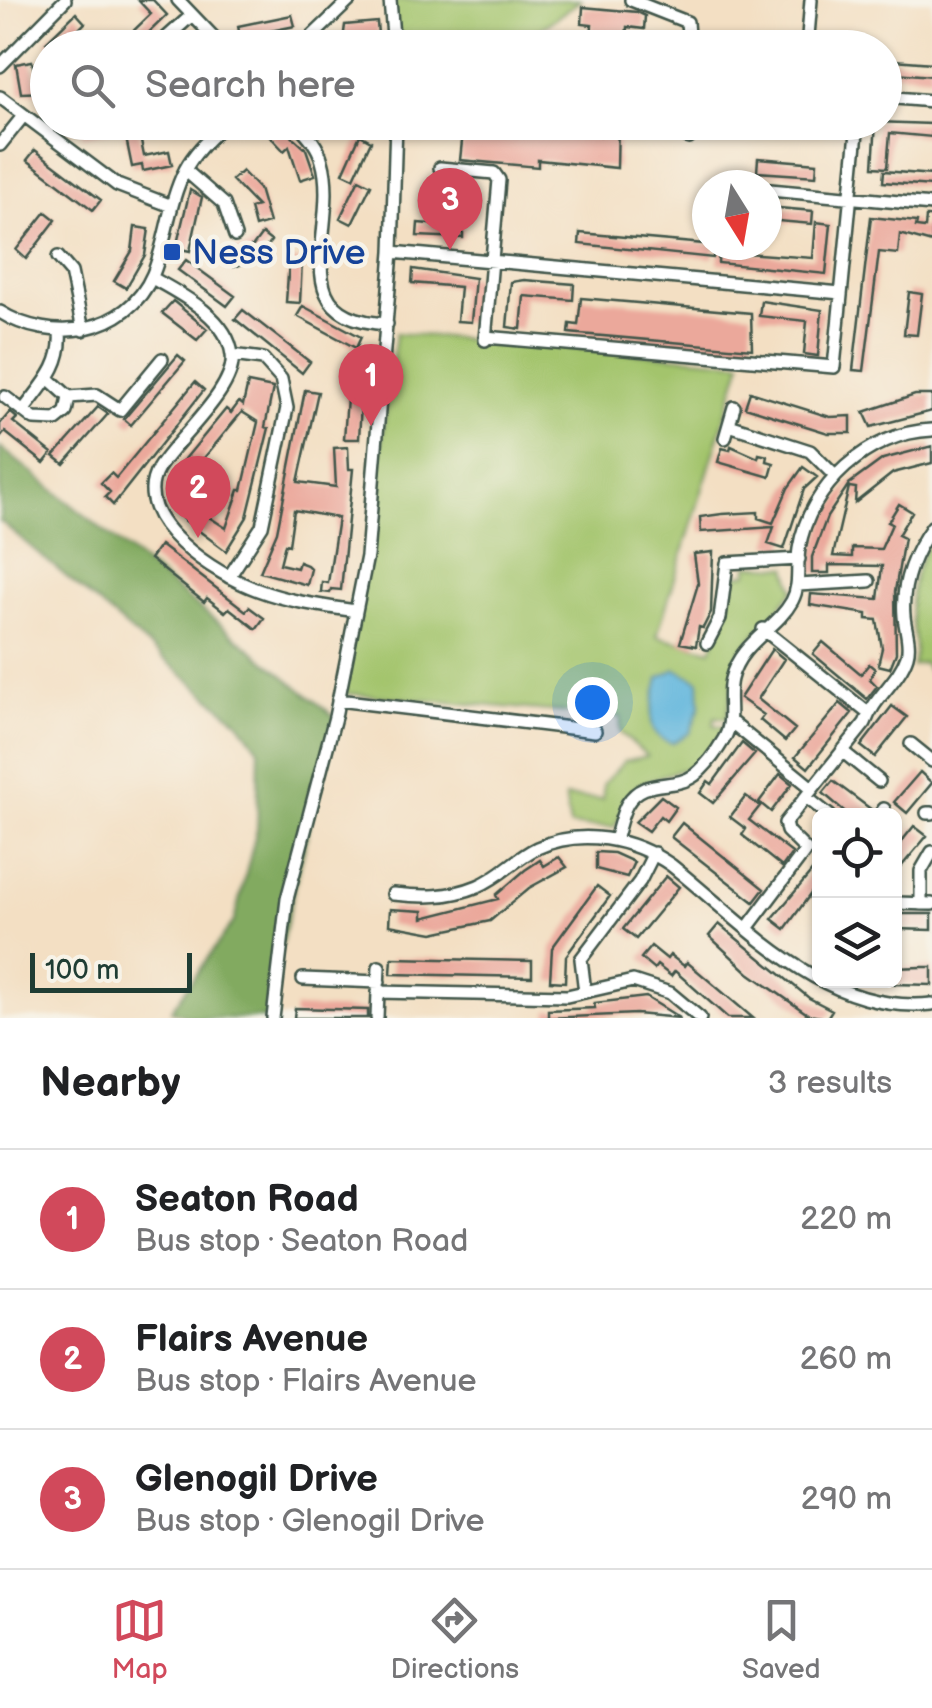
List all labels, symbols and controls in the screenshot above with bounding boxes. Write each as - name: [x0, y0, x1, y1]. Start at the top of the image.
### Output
- search box: [30, 30, 902, 140]
- icon: search: [65, 58, 120, 113]
- text: Search here: [145, 63, 356, 108]
- pin: 3: [418, 168, 482, 250]
- north arrow: [692, 170, 782, 260]
- place label: Ness Drive: [192, 232, 365, 275]
- marker: Ness Drive: [161, 241, 183, 263]
- pin: 1: [338, 344, 404, 426]
- pin: 2: [166, 456, 230, 538]
- your location: [567, 677, 618, 728]
- map controls: [812, 808, 902, 988]
- button: locate: [812, 808, 902, 898]
- button: layers: [812, 898, 902, 988]
- scale bar: [30, 948, 192, 993]
- text: 100 m: [45, 954, 119, 987]
- text: Nearby: [40, 1058, 180, 1109]
- text: 3 results: [768, 1064, 892, 1103]
- text: Seaton Road: [135, 1177, 359, 1222]
- text: 1: [66, 1200, 79, 1239]
- text: 220 m: [800, 1200, 892, 1239]
- text: Bus stop · Seaton Road: [135, 1222, 468, 1261]
- text: Flairs Avenue: [135, 1317, 368, 1362]
- text: 2: [63, 1340, 82, 1379]
- text: 260 m: [800, 1340, 892, 1379]
- text: Bus stop · Flairs Avenue: [135, 1362, 477, 1401]
- text: Glenogil Drive: [135, 1457, 378, 1502]
- text: 3: [63, 1480, 82, 1519]
- text: 290 m: [801, 1480, 892, 1519]
- text: Bus stop · Glenogil Drive: [135, 1502, 485, 1541]
- tab: Map: [111, 1593, 168, 1686]
- tab: Directions: [390, 1593, 519, 1686]
- tab: Saved: [742, 1593, 821, 1686]

